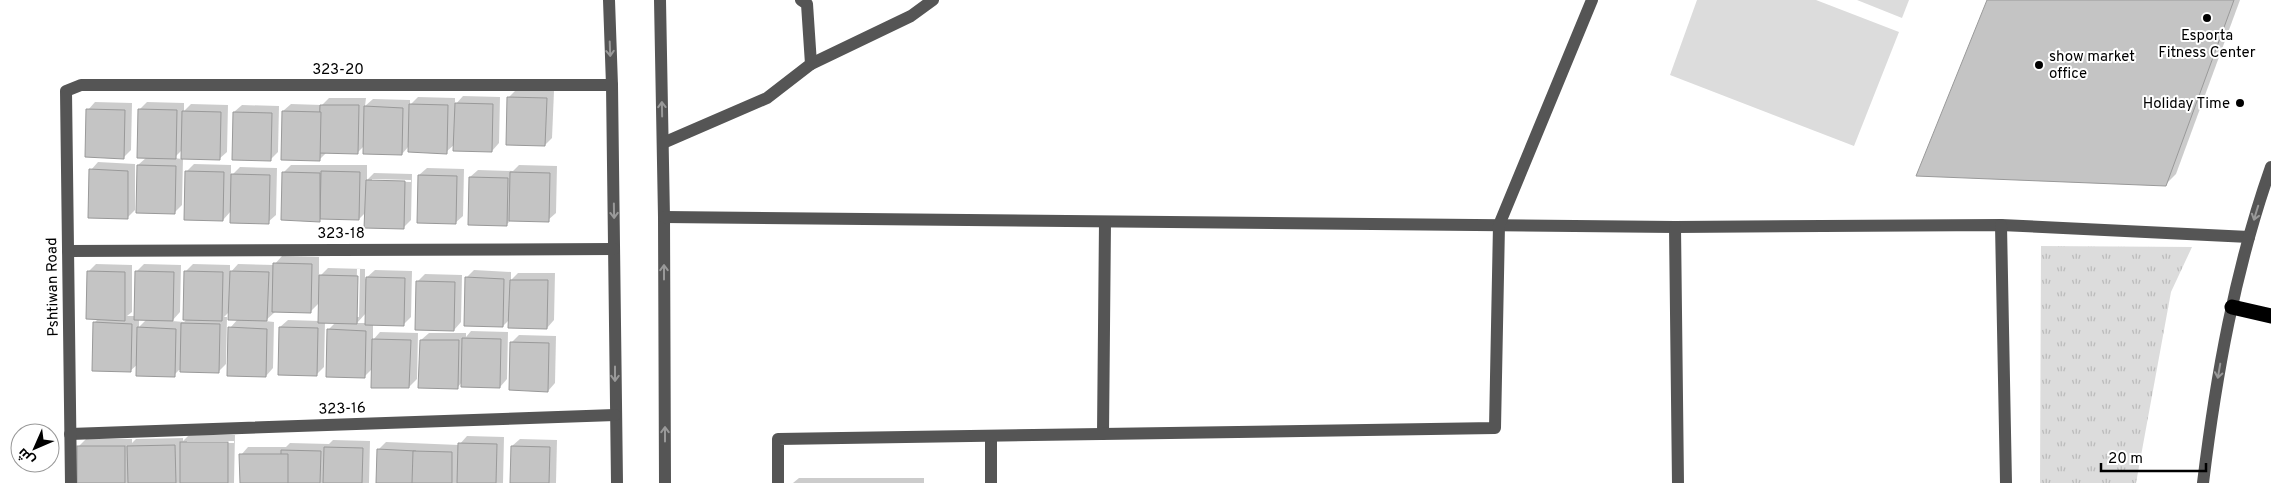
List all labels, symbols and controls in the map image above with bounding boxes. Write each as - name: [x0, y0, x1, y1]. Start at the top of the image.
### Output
- marker: Esporta Fitness Center: [2201, 12, 2213, 24]
- place label: Esporta Fitness Center: [2158, 27, 2256, 63]
- one-way arrow: [606, 40, 615, 56]
- place label: show market office: [2049, 48, 2135, 84]
- marker: show market office: [2033, 59, 2045, 71]
- street label: 323-20: [312, 61, 364, 80]
- place label: Holiday Time: [2143, 95, 2230, 114]
- marker: Holiday Time: [2234, 97, 2246, 109]
- one-way arrow: [657, 102, 667, 118]
- one-way arrow: [609, 202, 619, 219]
- one-way arrow: [2251, 205, 2261, 221]
- street label: 323-18: [317, 225, 365, 244]
- street label: Pshtiwan Road: [43, 237, 64, 337]
- one-way arrow: [659, 264, 669, 280]
- one-way arrow: [2213, 363, 2223, 379]
- one-way arrow: [610, 365, 620, 381]
- street label: 323-16: [318, 399, 366, 420]
- north arrow: [10, 423, 60, 473]
- one-way arrow: [660, 427, 670, 443]
- scale bar: [2101, 440, 2206, 472]
- text: ش: [14, 444, 39, 469]
- text: 20 m: [2108, 450, 2143, 469]

